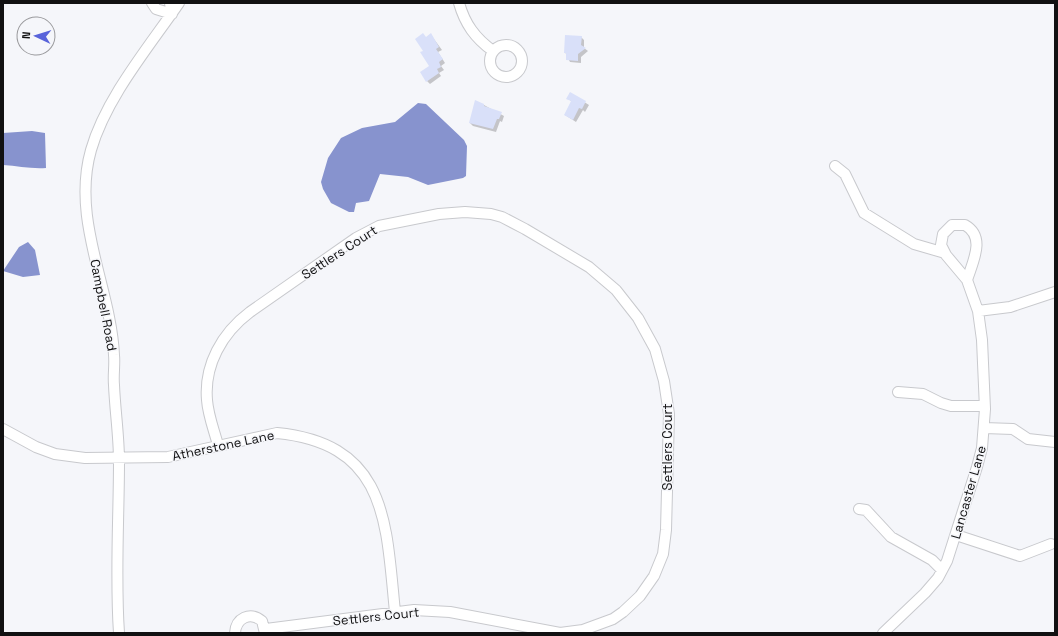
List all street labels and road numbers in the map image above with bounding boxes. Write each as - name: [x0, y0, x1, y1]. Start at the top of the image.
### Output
- street label: Settlers Court: [298, 222, 380, 283]
- street label: Campbell Road: [86, 258, 121, 352]
- street label: Settlers Court: [659, 404, 676, 490]
- street label: Atherstone Lane: [170, 426, 276, 465]
- street label: Lancaster Lane: [947, 443, 990, 541]
- street label: Settlers Court: [332, 604, 420, 629]

